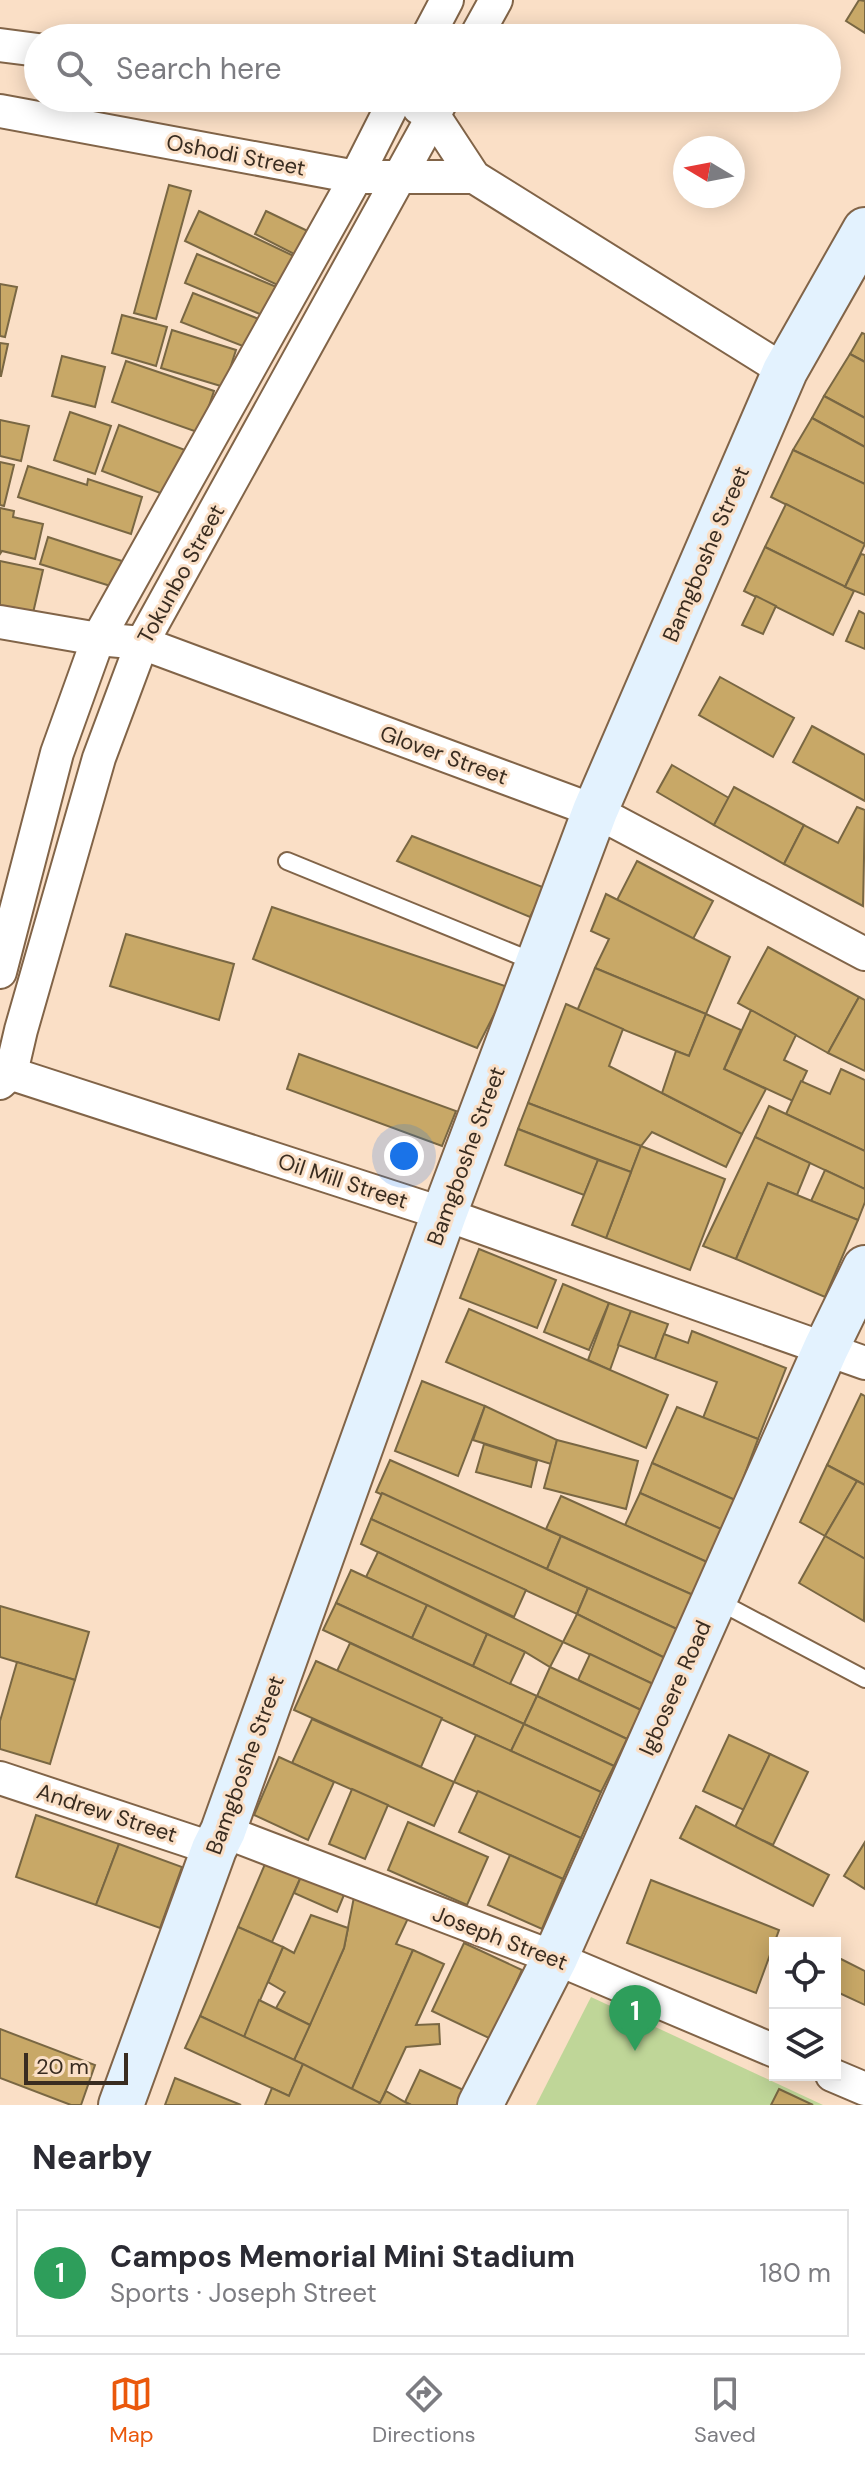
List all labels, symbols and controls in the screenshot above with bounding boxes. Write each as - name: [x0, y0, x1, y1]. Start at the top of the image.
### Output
- search box: [24, 24, 841, 112]
- icon: search: [52, 46, 96, 90]
- text: Search here: [116, 49, 282, 88]
- street label: Oshodi Street: [164, 127, 308, 183]
- north arrow: [673, 136, 745, 208]
- street label: Bamgboshe Street: [656, 462, 756, 646]
- street label: Tokunbo Street: [131, 499, 231, 649]
- street label: Glover Street: [376, 718, 512, 792]
- street label: Bamgboshe Street: [420, 1063, 512, 1249]
- your location: [384, 1136, 424, 1176]
- street label: Oil Mill Street: [274, 1146, 412, 1216]
- street label: Igbosere Road: [632, 1616, 718, 1760]
- street label: Bamgboshe Street: [199, 1672, 291, 1858]
- street label: Andrew Street: [33, 1777, 181, 1849]
- street label: Joseph Street: [428, 1899, 572, 1977]
- map controls: [769, 1937, 841, 2081]
- button: locate: [769, 1937, 841, 2009]
- pin: 1: [609, 1985, 661, 2051]
- button: layers: [769, 2009, 841, 2081]
- scale bar: [24, 2049, 128, 2085]
- text: 20 m: [36, 2052, 89, 2081]
- text: Nearby: [32, 2135, 152, 2180]
- text: Campos Memorial Mini Stadium: [110, 2237, 575, 2276]
- text: 1: [55, 2256, 65, 2290]
- text: 180 m: [759, 2256, 831, 2290]
- text: Sports · Joseph Street: [110, 2276, 377, 2310]
- tab: Map: [109, 2372, 154, 2449]
- tab: Directions: [372, 2372, 476, 2449]
- tab: Saved: [694, 2372, 756, 2449]

